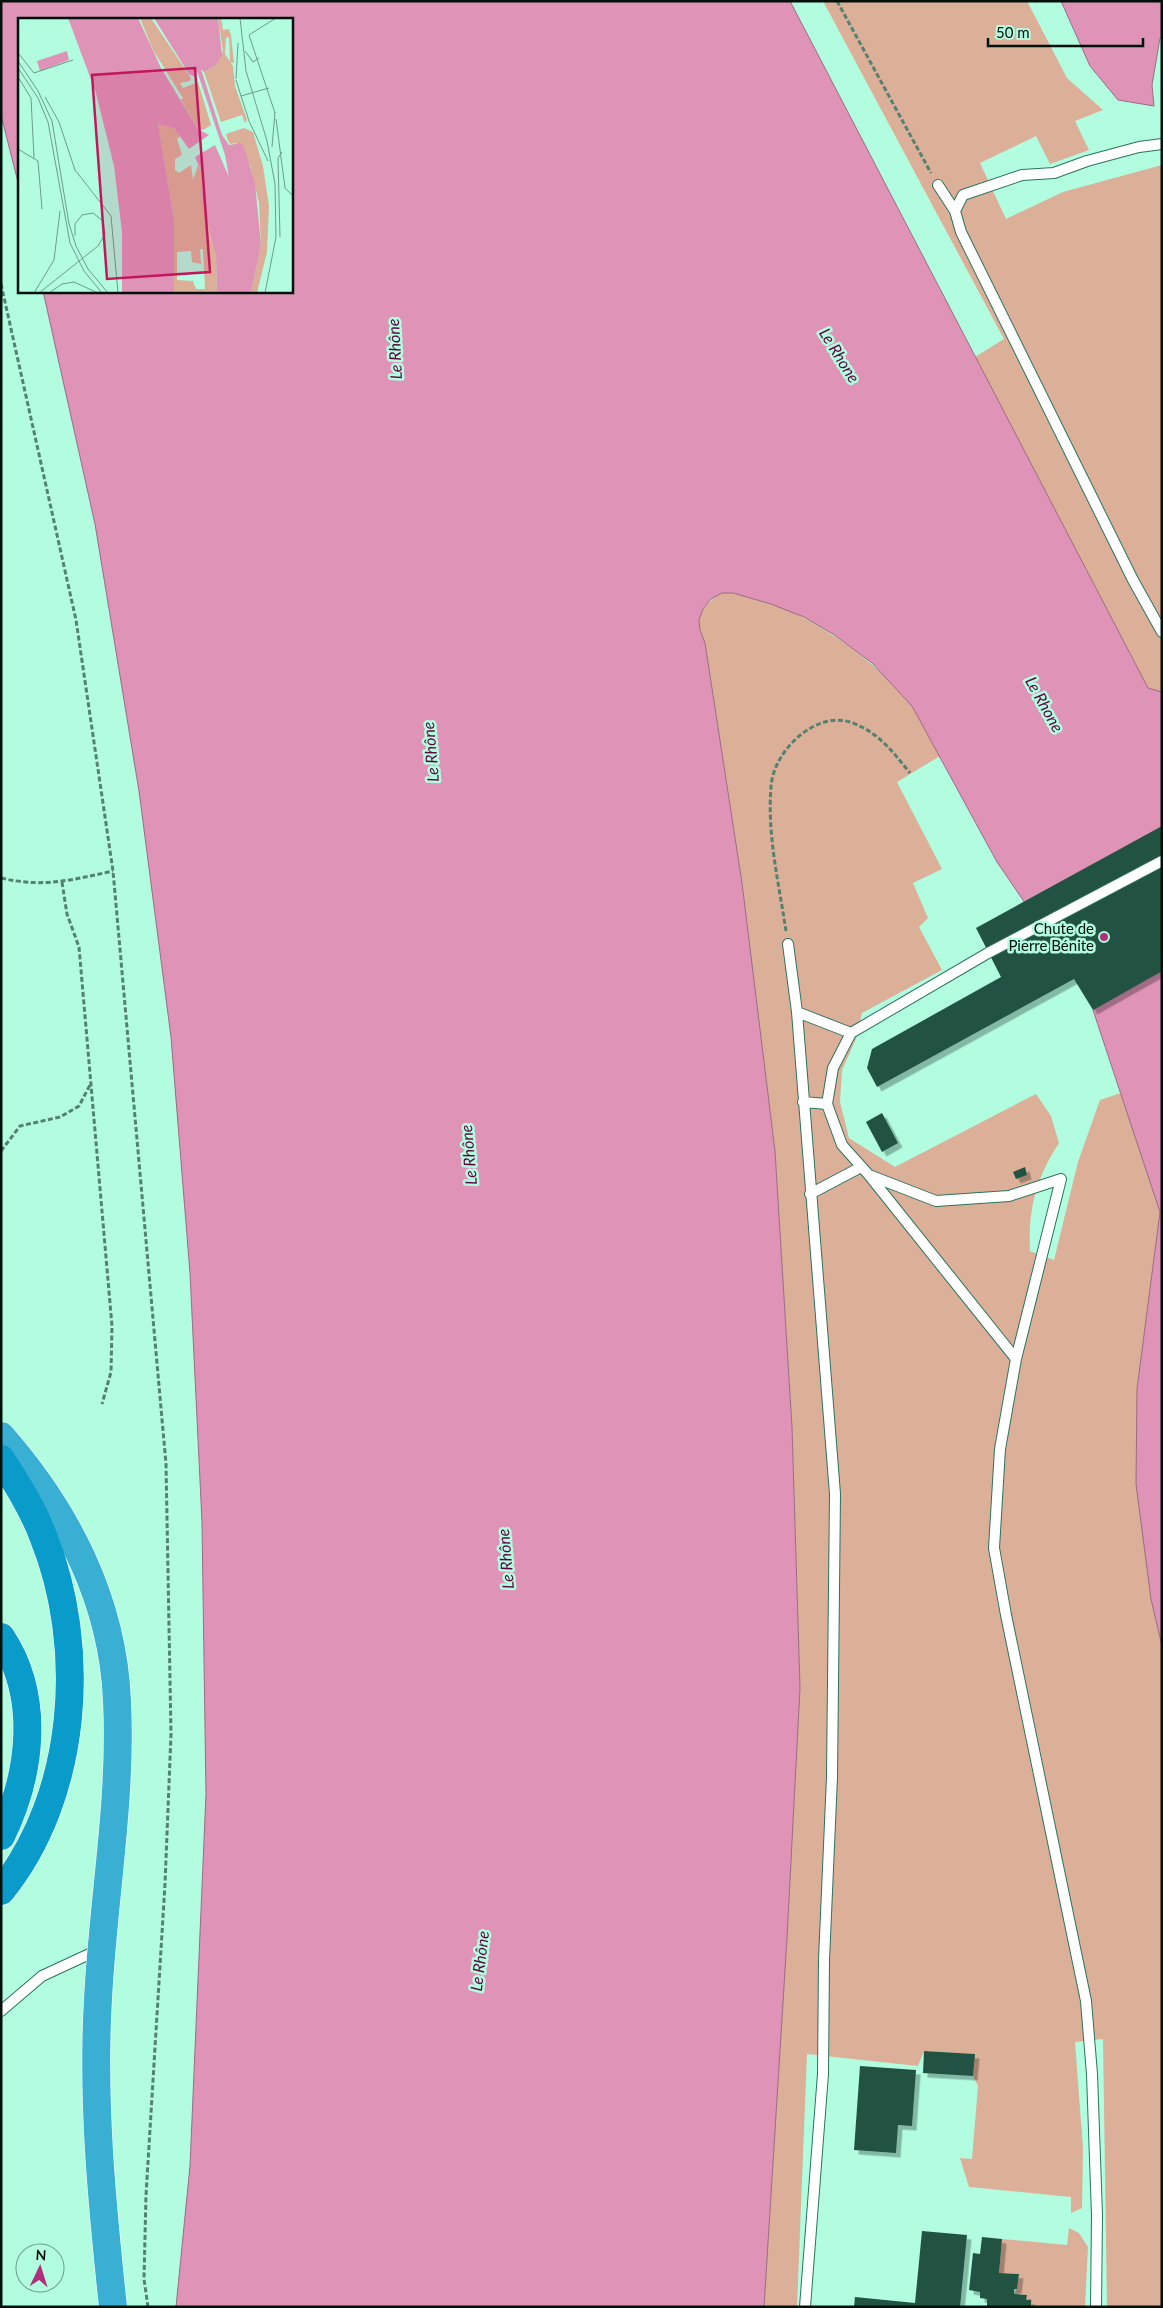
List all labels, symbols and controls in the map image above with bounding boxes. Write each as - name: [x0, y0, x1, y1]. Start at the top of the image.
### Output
- scale bar: [988, 15, 1143, 47]
- inset map: [18, 18, 292, 292]
- text: 50 m: [996, 23, 1030, 41]
- water label: Le Rhône: [383, 318, 405, 380]
- water label: Le Rhone: [816, 324, 864, 386]
- water label: Le Rhone: [1022, 673, 1068, 735]
- water label: Le Rhône: [418, 721, 442, 783]
- place label: Chute de Pierre Bénite: [1008, 919, 1094, 954]
- marker: Chute de Pierre Bénite: [1098, 931, 1110, 943]
- water label: Le Rhône: [456, 1124, 480, 1186]
- water label: Le Rhône: [493, 1528, 517, 1590]
- water label: Le Rhône: [466, 1929, 492, 1992]
- north arrow: [15, 2243, 65, 2293]
- text: N: [35, 2246, 47, 2263]

